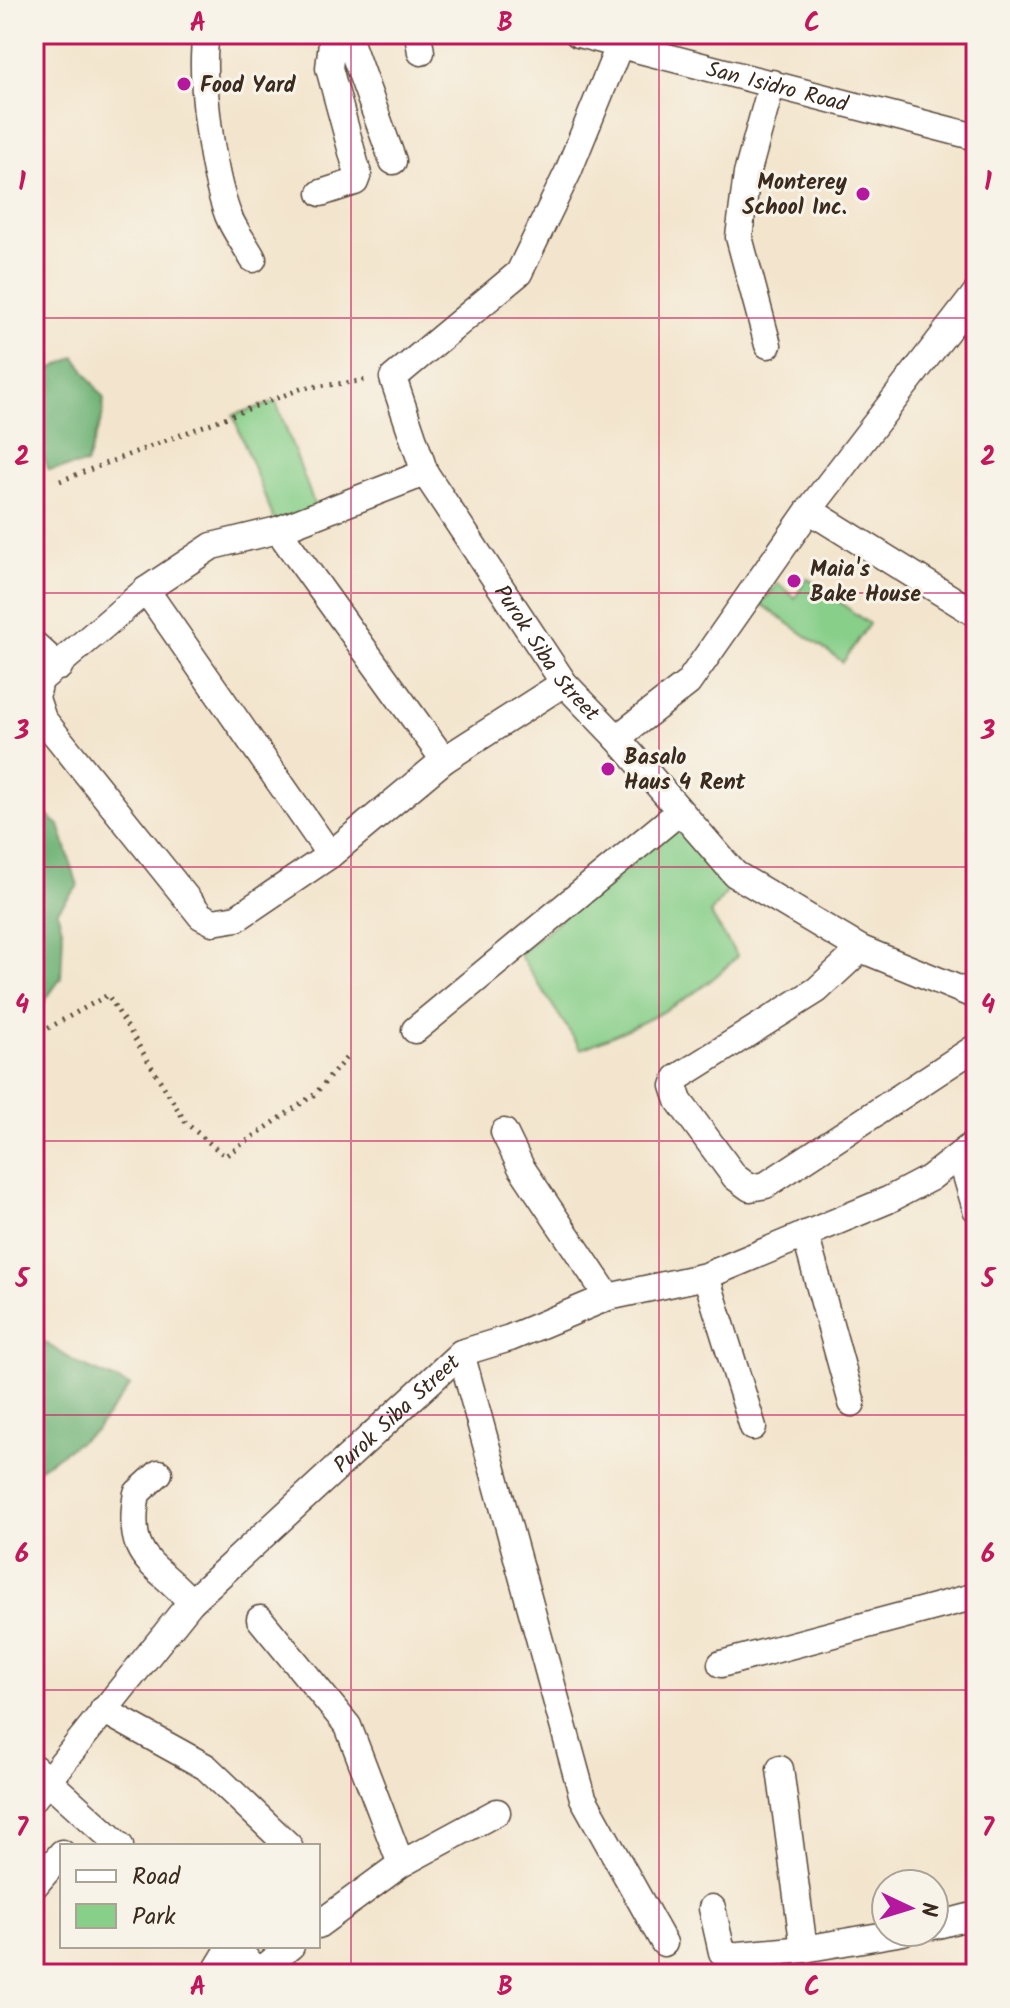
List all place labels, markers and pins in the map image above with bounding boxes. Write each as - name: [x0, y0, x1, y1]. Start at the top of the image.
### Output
- place label: Food Yard: [200, 69, 297, 104]
- marker: Food Yard: [175, 75, 193, 93]
- place label: Monterey School Inc.: [742, 166, 848, 226]
- marker: Monterey School Inc.: [854, 185, 872, 203]
- place label: Maia's Bake House: [810, 553, 921, 613]
- marker: Maia's Bake House: [785, 572, 803, 590]
- place label: Basalo Haus 4 Rent: [624, 741, 747, 801]
- marker: Basalo Haus 4 Rent: [599, 760, 617, 778]

